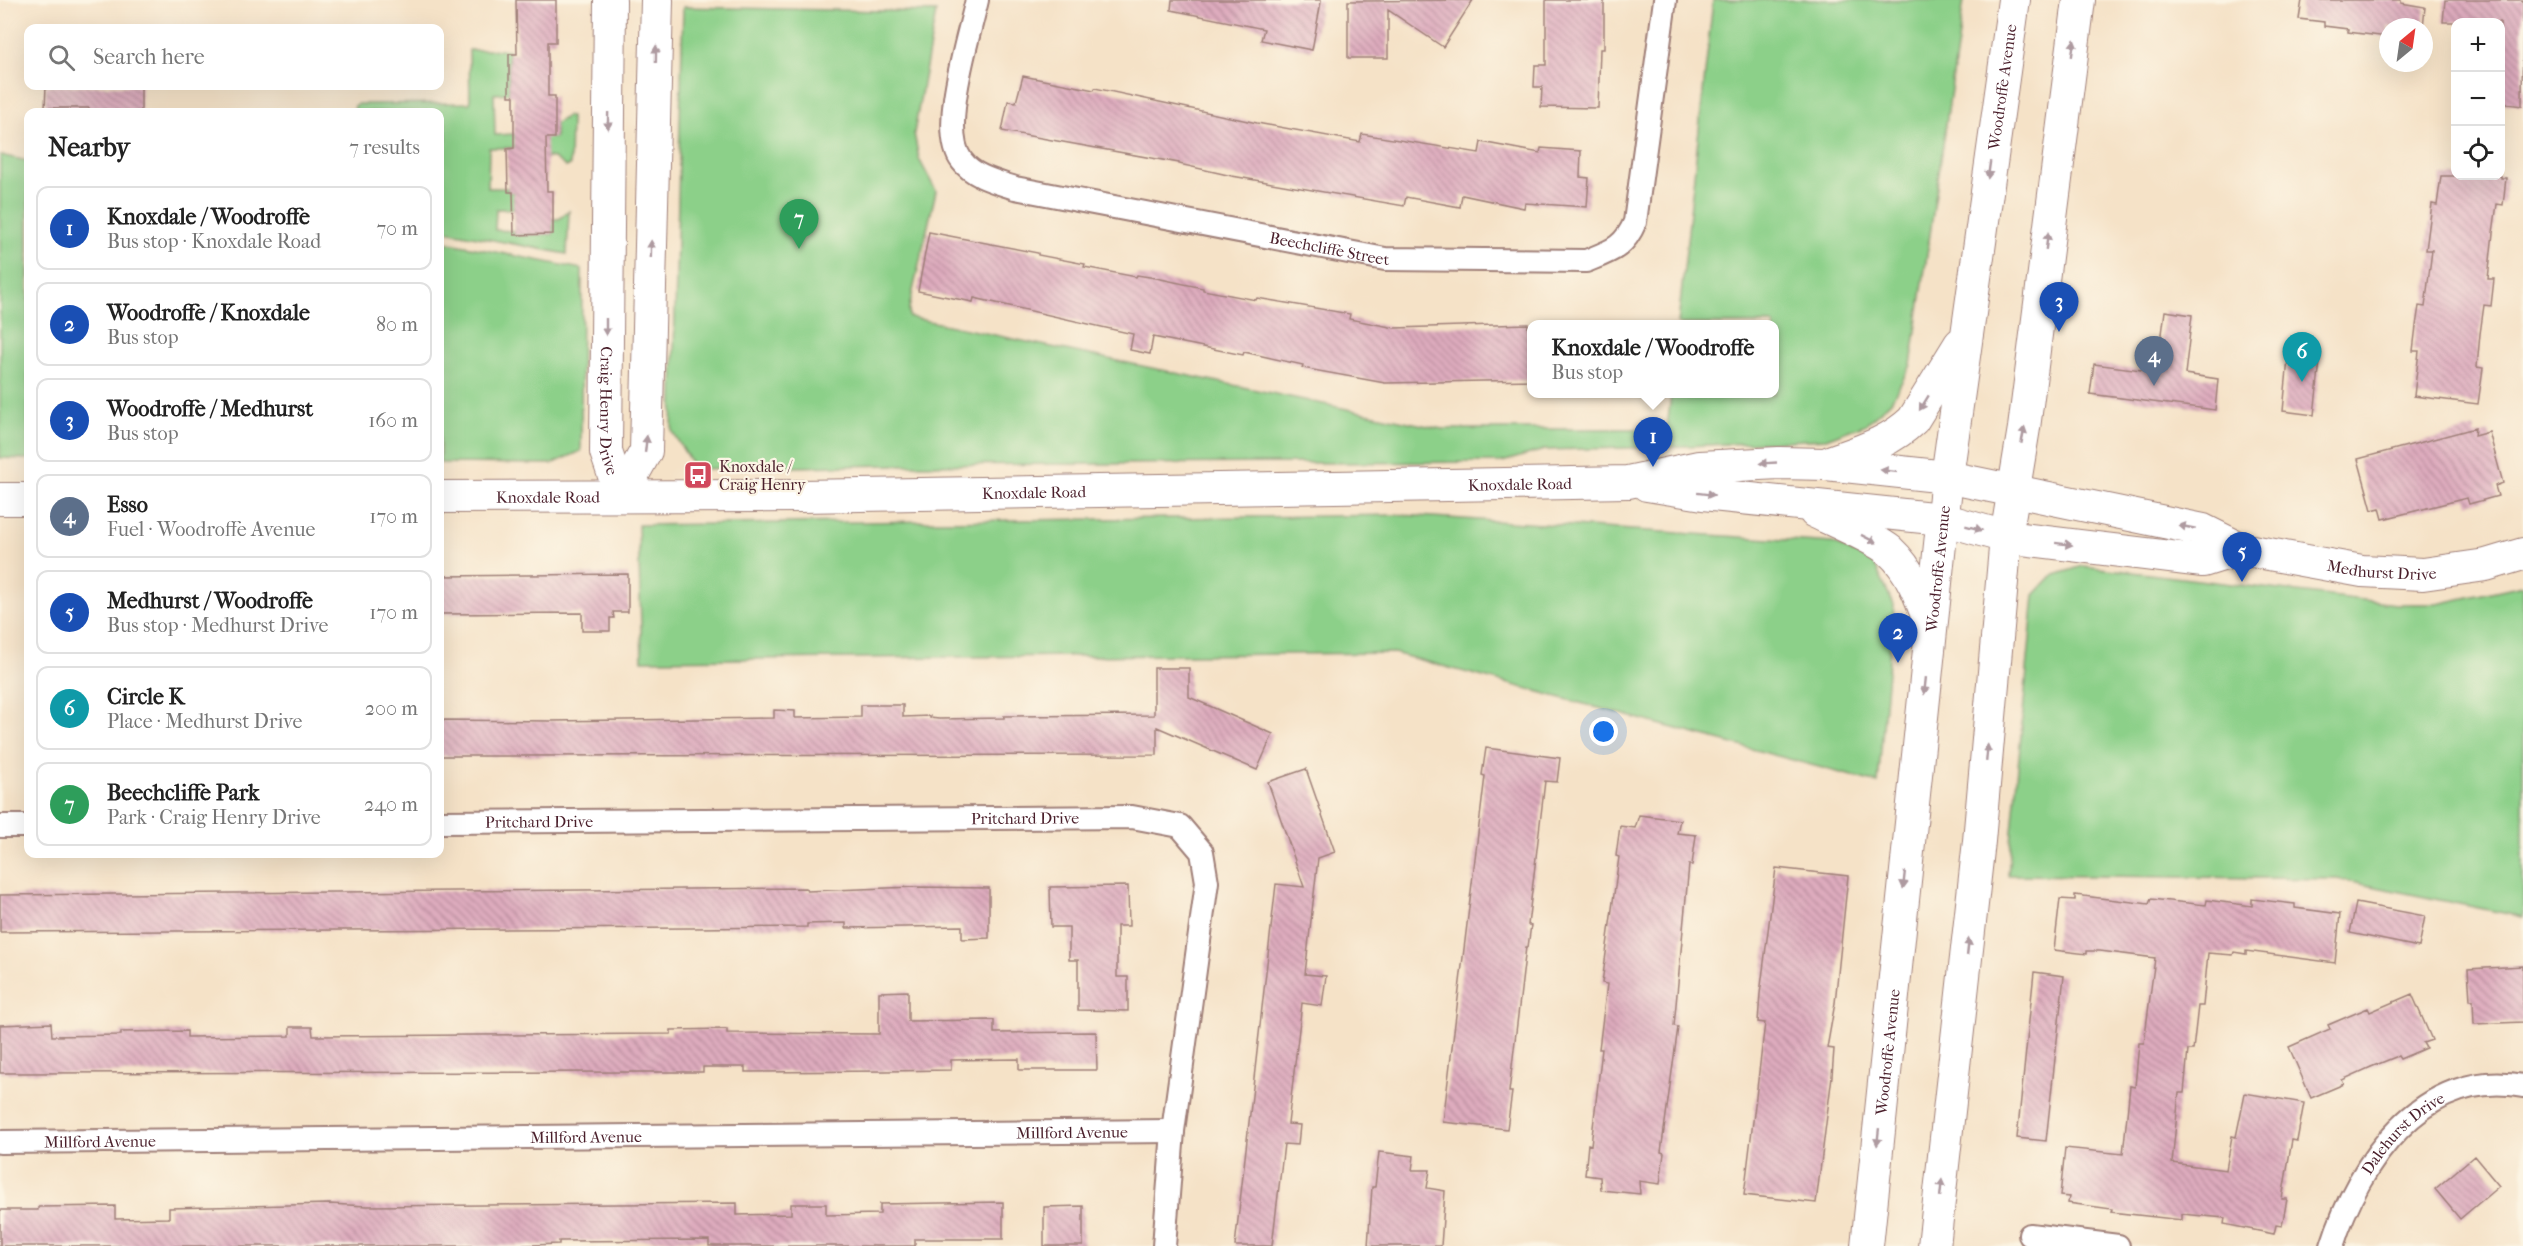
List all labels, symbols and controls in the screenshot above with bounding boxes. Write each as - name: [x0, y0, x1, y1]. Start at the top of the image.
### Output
- north arrow: [2379, 18, 2433, 72]
- map controls: [2451, 18, 2505, 180]
- button: +: [2451, 18, 2505, 72]
- street label: Woodroffe Avenue: [1983, 23, 2020, 152]
- search box: [24, 24, 444, 90]
- one-way arrow: [2068, 38, 2077, 57]
- icon: search: [45, 41, 78, 74]
- text: Search here: [93, 44, 205, 70]
- one-way arrow: [651, 45, 661, 64]
- button: −: [2451, 72, 2505, 126]
- one-way arrow: [604, 112, 613, 131]
- button: locate: [2451, 126, 2505, 180]
- text: Nearby: [48, 132, 130, 163]
- text: 7 results: [349, 136, 420, 159]
- one-way arrow: [1985, 160, 1994, 179]
- pin: 7: [780, 200, 818, 249]
- text: Knoxdale / Woodroffe: [107, 204, 310, 230]
- text: 1: [66, 217, 73, 240]
- text: 70 m: [376, 217, 418, 240]
- street label: Beechcliffe Street: [1268, 228, 1390, 269]
- text: Bus stop · Knoxdale Road: [107, 230, 321, 253]
- one-way arrow: [2042, 232, 2051, 251]
- one-way arrow: [647, 240, 656, 259]
- pin: 3: [2040, 282, 2078, 332]
- text: Woodroffe / Knoxdale: [107, 300, 310, 326]
- text: 2: [64, 313, 75, 336]
- text: 80 m: [376, 313, 418, 336]
- one-way arrow: [601, 318, 611, 337]
- popup: [1527, 320, 1779, 398]
- text: Bus stop: [107, 326, 179, 349]
- pin: 6: [2282, 332, 2322, 382]
- text: Knoxdale / Woodroffe: [1552, 335, 1754, 361]
- pin: 4: [2134, 336, 2174, 386]
- street label: Craig Henry Drive: [596, 346, 623, 477]
- text: Bus stop: [1552, 361, 1623, 384]
- one-way arrow: [1919, 395, 1930, 411]
- text: Woodroffe / Medhurst: [107, 396, 313, 422]
- text: 3: [65, 409, 74, 432]
- text: 160 m: [368, 409, 418, 432]
- pin: 1: [1634, 418, 1672, 467]
- text: Bus stop: [107, 422, 179, 445]
- one-way arrow: [2018, 425, 2027, 444]
- one-way arrow: [641, 434, 651, 453]
- place label: Knoxdale / Craig Henry: [719, 457, 806, 494]
- bus stop icon: Knoxdale / Craig Henry: [682, 459, 714, 491]
- one-way arrow: [1758, 459, 1777, 468]
- one-way arrow: [1879, 466, 1898, 476]
- street label: Knoxdale Road: [1468, 473, 1572, 494]
- street label: Knoxdale Road: [982, 482, 1086, 502]
- street label: Knoxdale Road: [496, 487, 600, 506]
- one-way arrow: [1697, 490, 1716, 499]
- text: Esso: [107, 492, 148, 518]
- street label: Woodroffe Avenue: [1921, 504, 1953, 634]
- text: 4: [64, 505, 75, 528]
- text: 170 m: [369, 505, 418, 528]
- text: Fuel · Woodroffe Avenue: [107, 518, 315, 541]
- one-way arrow: [2177, 522, 2196, 531]
- one-way arrow: [1965, 524, 1983, 533]
- pin: 5: [2222, 532, 2262, 582]
- one-way arrow: [1860, 534, 1877, 544]
- one-way arrow: [2055, 539, 2074, 548]
- street label: Medhurst Drive: [2326, 555, 2438, 584]
- text: Medhurst / Woodroffe: [107, 588, 313, 614]
- text: 5: [65, 601, 74, 624]
- text: 170 m: [369, 601, 418, 624]
- text: Bus stop · Medhurst Drive: [107, 614, 328, 637]
- pin: 2: [1878, 614, 1918, 663]
- one-way arrow: [1920, 677, 1930, 696]
- text: Circle K: [107, 684, 185, 710]
- text: 6: [64, 697, 75, 720]
- text: 200 m: [365, 697, 418, 720]
- text: Place · Medhurst Drive: [107, 710, 302, 733]
- your location: [1589, 717, 1618, 746]
- one-way arrow: [1982, 743, 1992, 762]
- text: Beechcliffe Park: [107, 780, 259, 806]
- text: 7: [65, 793, 74, 816]
- text: 240 m: [364, 793, 418, 816]
- text: Park · Craig Henry Drive: [107, 806, 321, 829]
- street label: Pritchard Drive: [971, 808, 1079, 828]
- street label: Pritchard Drive: [485, 811, 593, 831]
- one-way arrow: [1899, 871, 1909, 890]
- one-way arrow: [1963, 937, 1973, 956]
- street label: Woodroffe Avenue: [1871, 988, 1903, 1117]
- street label: Dalehurst Drive: [2357, 1088, 2447, 1178]
- street label: Millford Avenue: [1016, 1122, 1128, 1142]
- street label: Millford Avenue: [530, 1126, 642, 1147]
- one-way arrow: [1873, 1127, 1883, 1146]
- street label: Millford Avenue: [44, 1131, 156, 1151]
- one-way arrow: [1936, 1178, 1946, 1197]

